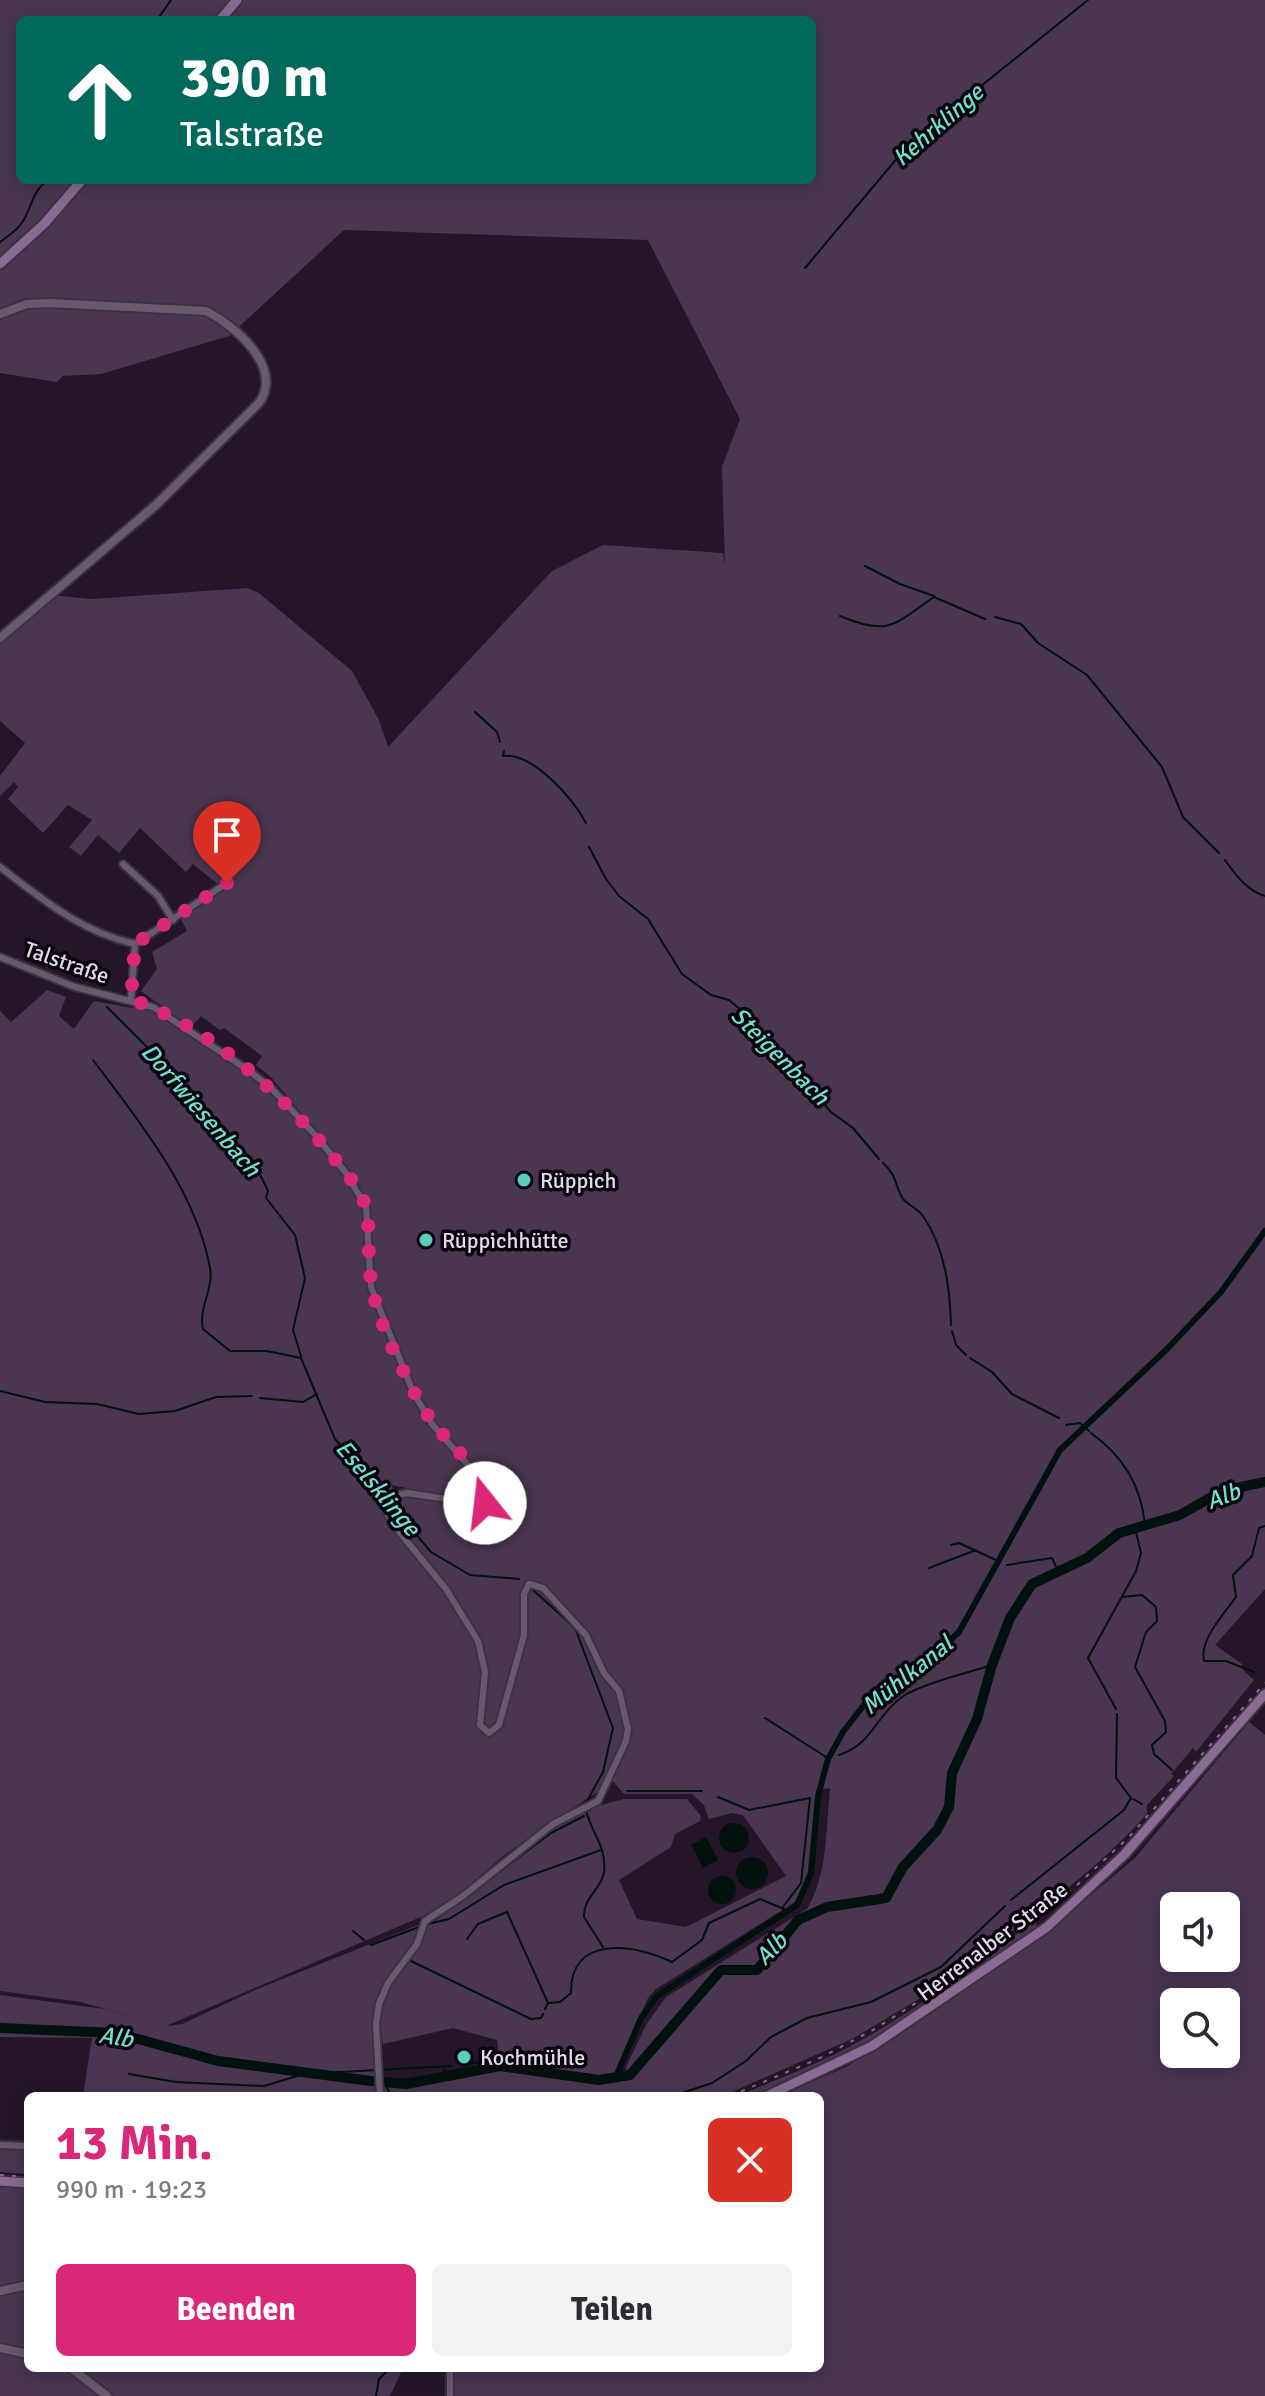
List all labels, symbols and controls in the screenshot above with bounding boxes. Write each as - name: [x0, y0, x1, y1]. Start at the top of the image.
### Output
- text: 390 m: [180, 43, 328, 112]
- icon: ahead: [48, 48, 152, 152]
- water label: Kehrklinge: [886, 77, 990, 173]
- text: Talstraße: [180, 112, 324, 157]
- pin: [193, 801, 261, 883]
- icon: arrive: [205, 813, 249, 857]
- street label: Talstraße: [21, 935, 113, 990]
- water label: Steigenbach: [725, 1001, 836, 1112]
- water label: Dorfwiesenbach: [135, 1037, 268, 1184]
- place label: Rüppich: [540, 1167, 616, 1194]
- marker: Rüppich: [515, 1171, 533, 1189]
- place label: Rüppichhütte: [442, 1227, 569, 1254]
- marker: Rüppichhütte: [417, 1231, 435, 1249]
- water label: Eselsklinge: [329, 1434, 428, 1543]
- position arrow: [443, 1461, 527, 1545]
- water label: Alb: [1202, 1475, 1246, 1516]
- water label: Mühlkanal: [855, 1628, 960, 1721]
- street label: Herrenalber Straße: [912, 1876, 1073, 2007]
- map controls: [1160, 1892, 1240, 2068]
- button: sound: [1160, 1892, 1240, 1972]
- water label: Alb: [748, 1925, 795, 1972]
- button: search: [1160, 1988, 1240, 2068]
- water label: Alb: [97, 2020, 137, 2055]
- place label: Kochmühle: [480, 2044, 585, 2071]
- marker: Kochmühle: [455, 2048, 473, 2066]
- text: 13 Min.: [56, 2114, 213, 2173]
- button: close: [708, 2118, 792, 2202]
- text: 990 m · 19:23: [56, 2174, 207, 2206]
- button: Beenden: [56, 2264, 416, 2356]
- button: Teilen: [432, 2264, 792, 2356]

